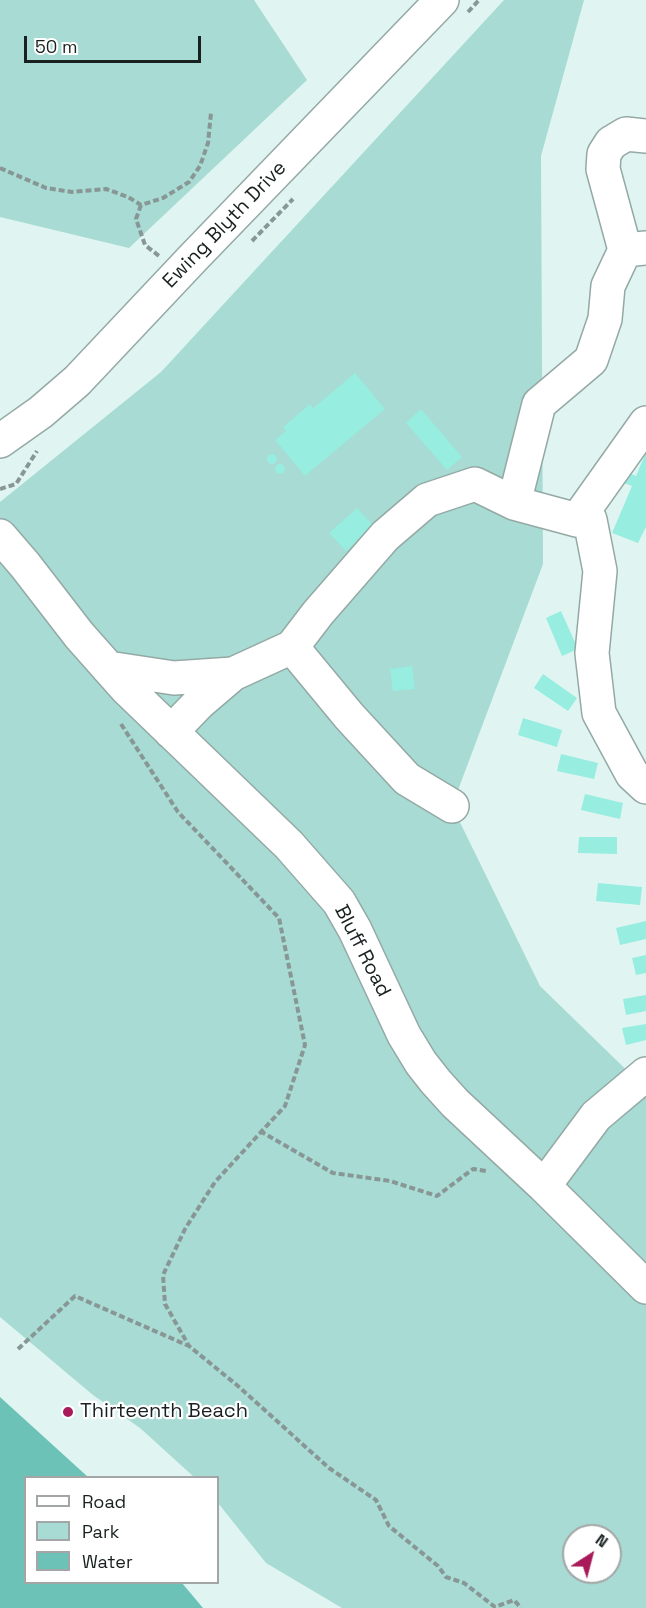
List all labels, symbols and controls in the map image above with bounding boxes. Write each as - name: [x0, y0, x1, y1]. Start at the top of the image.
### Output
- scale bar: [27, 24, 204, 62]
- text: 50 m: [35, 35, 77, 58]
- street label: Ewing Blyth Drive: [158, 156, 292, 294]
- street label: Bluff Road: [329, 901, 395, 1001]
- place label: Thirteenth Beach: [80, 1400, 248, 1424]
- marker: Thirteenth Beach: [61, 1405, 75, 1419]
- legend: [24, 1476, 219, 1584]
- text: Road: [82, 1490, 126, 1513]
- text: Park: [82, 1520, 119, 1543]
- north arrow: [562, 1524, 622, 1584]
- text: N: [591, 1529, 612, 1552]
- text: Water: [82, 1550, 133, 1573]

